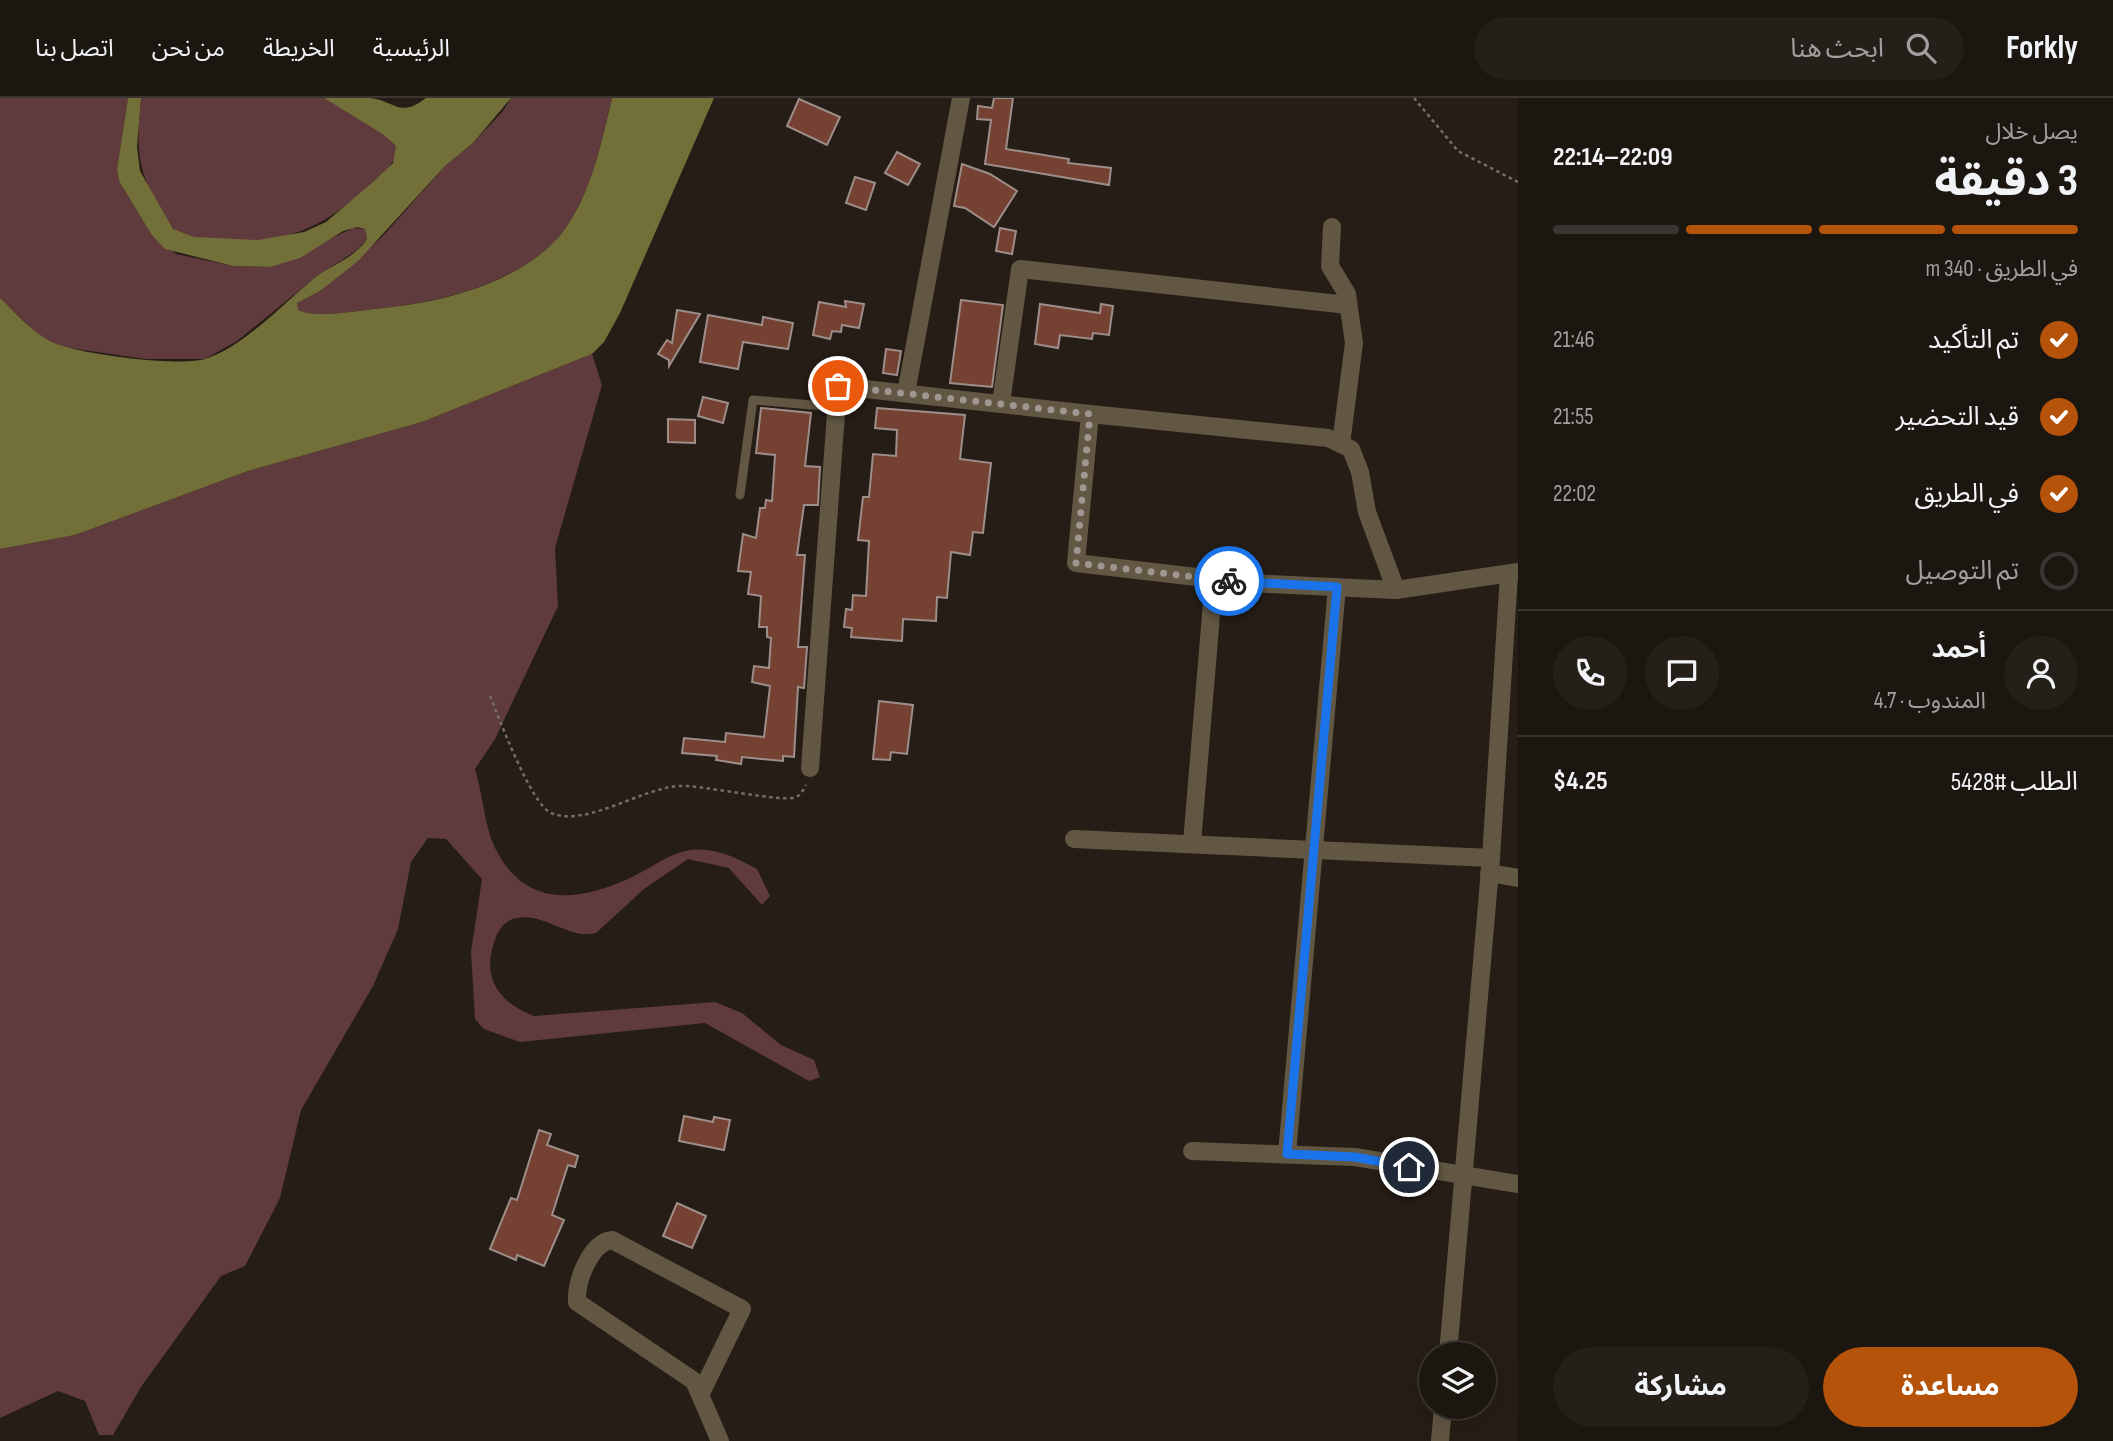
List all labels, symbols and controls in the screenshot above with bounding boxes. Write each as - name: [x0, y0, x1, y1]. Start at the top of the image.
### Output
- search box: [1474, 17, 1964, 80]
- text: Forkly: [2006, 28, 2078, 68]
- icon: search: [1902, 29, 1940, 67]
- text: اتصل بنا: [35, 34, 114, 63]
- text: من نحن: [152, 34, 225, 63]
- text: الخريطة: [263, 34, 335, 63]
- text: الرئيسية: [373, 34, 450, 63]
- text: ابحث هنا: [1790, 34, 1884, 65]
- text: يصل خلال: [1986, 118, 2078, 146]
- text: 22:09–22:14: [1553, 142, 1673, 173]
- text: 3 دقيقة: [1934, 154, 2078, 209]
- text: في الطريق · 340 m: [1926, 255, 2078, 283]
- icon: check: [2040, 321, 2078, 359]
- text: تم التأكيد: [1928, 325, 2019, 356]
- text: 21:46: [1553, 326, 1595, 354]
- pin: [808, 356, 868, 416]
- icon: bag: [819, 367, 857, 405]
- icon: check: [2040, 398, 2078, 436]
- text: قيد التحضير: [1896, 402, 2019, 433]
- text: 21:55: [1553, 403, 1593, 431]
- icon: check: [2040, 475, 2078, 513]
- text: في الطريق: [1914, 479, 2019, 510]
- text: 22:02: [1553, 480, 1596, 508]
- courier: [1194, 546, 1264, 616]
- text: تم التوصيل: [1905, 556, 2019, 587]
- icon: bike: [1210, 562, 1248, 600]
- text: أحمد: [1932, 634, 1986, 665]
- button: phone: [1553, 636, 1627, 710]
- button: chat: [1645, 636, 1719, 710]
- button: person: [2004, 636, 2078, 710]
- text: المندوب · 4.7: [1874, 687, 1986, 715]
- text: $4.25: [1553, 766, 1608, 797]
- text: الطلب #5428: [1951, 767, 2078, 798]
- pin: [1379, 1137, 1439, 1197]
- icon: home: [1390, 1148, 1428, 1186]
- map controls: [1419, 1342, 1496, 1419]
- button: layers: [1419, 1342, 1496, 1419]
- button: مشاركة: [1553, 1347, 1809, 1427]
- button: مساعدة: [1823, 1347, 2078, 1427]

